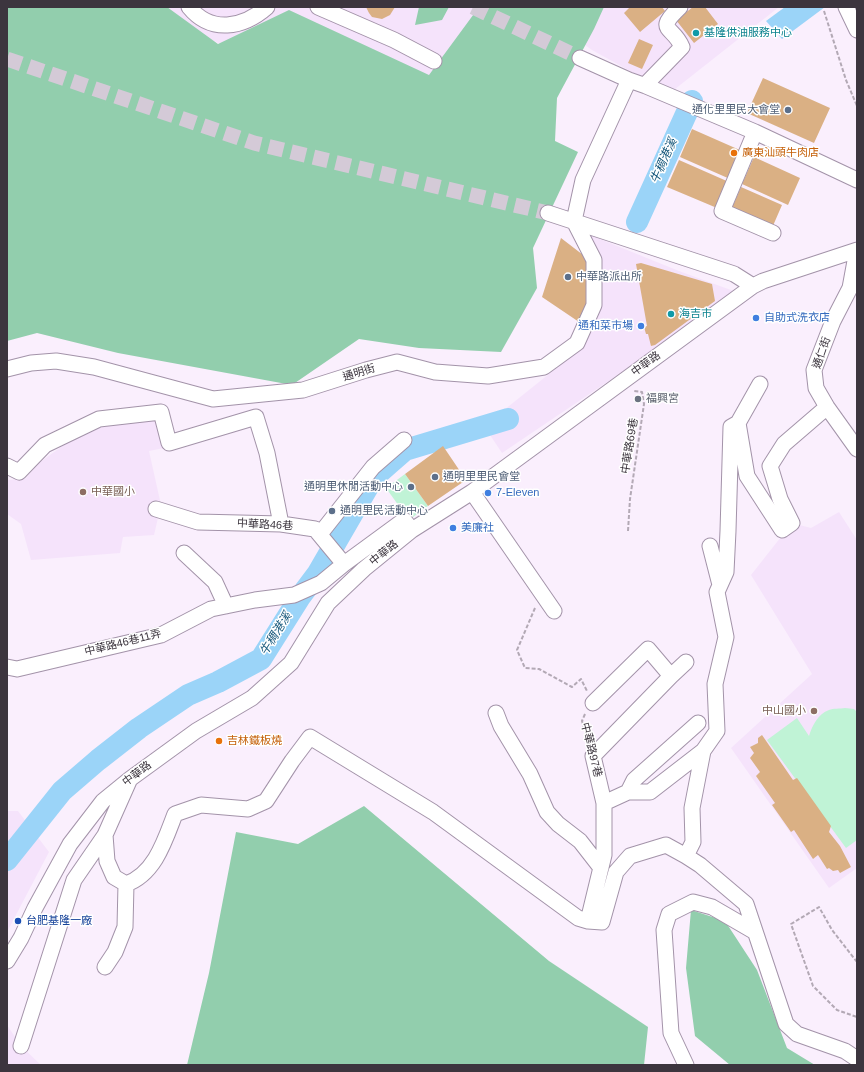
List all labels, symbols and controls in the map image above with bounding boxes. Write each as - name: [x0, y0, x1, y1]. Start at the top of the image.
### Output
- place label: 基隆供油服務中心: [704, 26, 792, 40]
- marker: 基隆供油服務中心: [691, 28, 701, 38]
- place label: 通化里里民大會堂: [692, 103, 780, 117]
- marker: 通化里里民大會堂: [783, 105, 793, 115]
- water label: 牛稠港溪: [648, 136, 680, 186]
- place label: 廣東汕頭牛肉店: [742, 146, 819, 160]
- marker: 廣東汕頭牛肉店: [729, 148, 739, 158]
- place label: 中華路派出所: [576, 270, 642, 284]
- marker: 中華路派出所: [563, 272, 573, 282]
- place label: 海吉市: [679, 307, 712, 321]
- marker: 海吉市: [666, 309, 676, 319]
- place label: 自助式洗衣店: [764, 311, 830, 325]
- marker: 自助式洗衣店: [751, 313, 761, 323]
- place label: 通和菜市場: [578, 319, 633, 333]
- marker: 通和菜市場: [636, 321, 646, 331]
- street label: 通仁街: [810, 335, 834, 371]
- street label: 中華路: [629, 349, 663, 379]
- street label: 通明街: [341, 362, 377, 384]
- place label: 福興宮: [646, 392, 679, 406]
- marker: 福興宮: [633, 394, 643, 404]
- street label: 中華路69巷: [619, 417, 641, 475]
- place label: 通明里里民會堂: [443, 470, 520, 484]
- marker: 通明里里民會堂: [430, 472, 440, 482]
- place label: 通明里休閒活動中心: [304, 480, 403, 494]
- marker: 通明里休閒活動中心: [406, 482, 416, 492]
- place label: 中華國小: [91, 485, 135, 499]
- place label: 7-Eleven: [496, 486, 539, 500]
- marker: 中華國小: [78, 487, 88, 497]
- marker: 7-Eleven: [483, 488, 493, 498]
- place label: 通明里民活動中心: [340, 504, 428, 518]
- marker: 通明里民活動中心: [327, 506, 337, 516]
- street label: 中華路46巷: [237, 517, 293, 533]
- place label: 美廉社: [461, 521, 494, 535]
- marker: 美廉社: [448, 523, 458, 533]
- street label: 中華路: [367, 537, 401, 569]
- water label: 牛稠港溪: [257, 610, 295, 658]
- street label: 中華路46巷11弄: [83, 627, 163, 659]
- place label: 中山國小: [762, 704, 806, 718]
- marker: 中山國小: [809, 706, 819, 716]
- street label: 中華路97巷: [578, 721, 604, 779]
- place label: 吉林鐵板燒: [227, 734, 282, 748]
- marker: 吉林鐵板燒: [214, 736, 224, 746]
- street label: 中華路: [120, 759, 154, 789]
- place label: 台肥基隆一廠: [26, 914, 92, 928]
- marker: 台肥基隆一廠: [13, 916, 23, 926]

